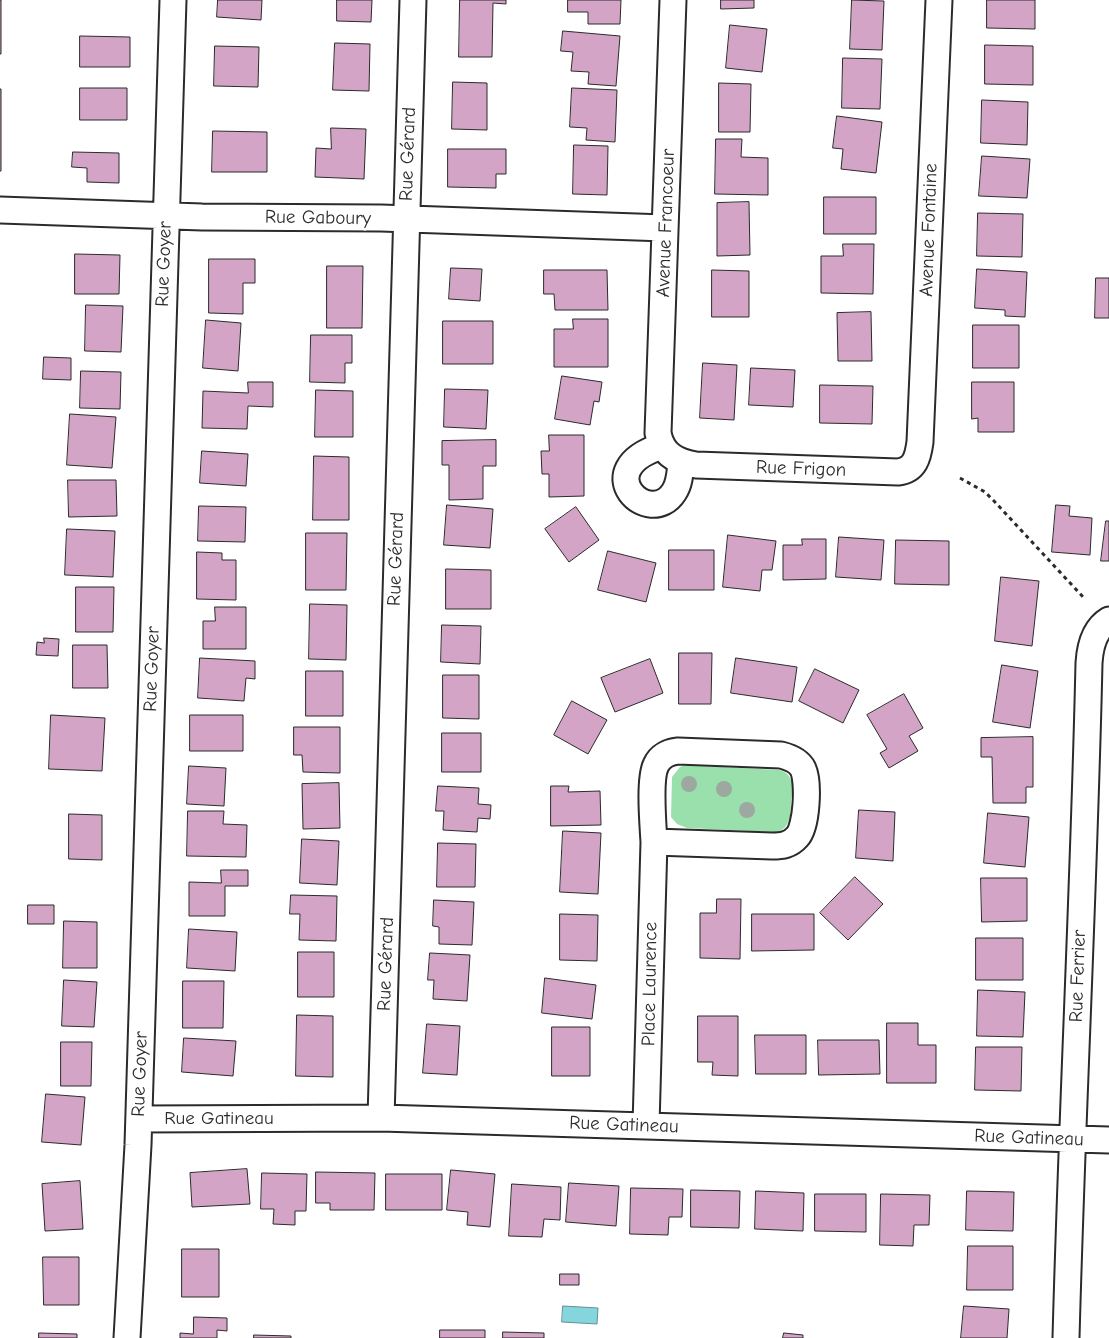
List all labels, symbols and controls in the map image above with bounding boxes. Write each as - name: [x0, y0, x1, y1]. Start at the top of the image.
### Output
- street label: Rue Gérard: [395, 107, 421, 201]
- street label: Avenue Francoeur: [652, 148, 680, 298]
- street label: Avenue Fontaine: [915, 163, 943, 297]
- street label: Rue Gaboury: [265, 206, 371, 230]
- street label: Rue Goyer: [151, 221, 177, 307]
- street label: Rue Frigon: [755, 456, 847, 482]
- street label: Rue Gérard: [383, 512, 409, 606]
- street label: Rue Goyer: [139, 626, 165, 712]
- street label: Rue Gérard: [373, 917, 399, 1011]
- street label: Place Laurence: [638, 922, 662, 1046]
- street label: Rue Ferrier: [1065, 929, 1091, 1023]
- street label: Rue Goyer: [127, 1031, 153, 1117]
- street label: Rue Gatineau: [164, 1108, 274, 1130]
- street label: Rue Gatineau: [569, 1112, 679, 1138]
- street label: Rue Gatineau: [974, 1125, 1084, 1151]

